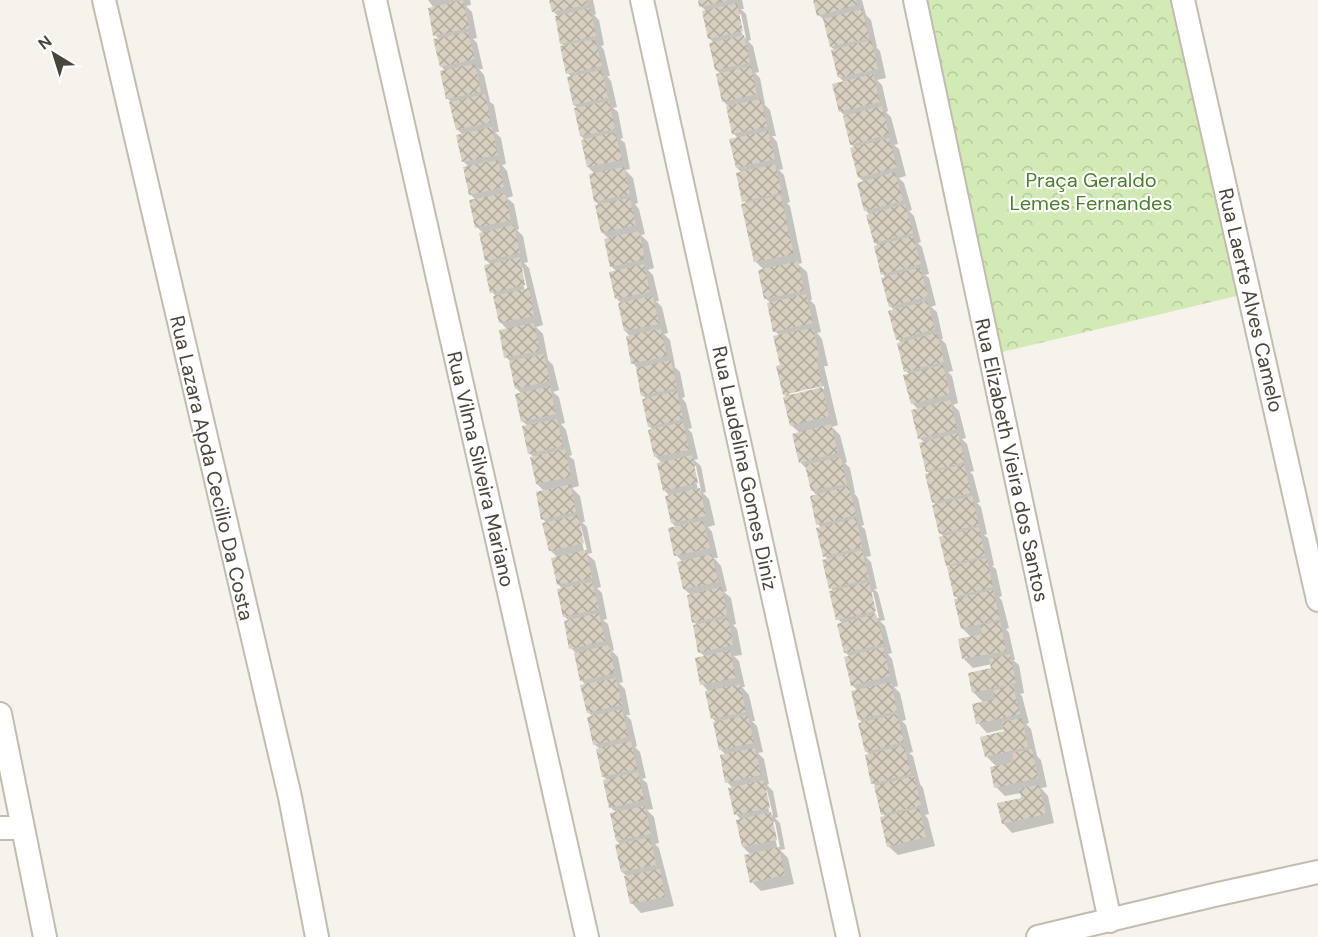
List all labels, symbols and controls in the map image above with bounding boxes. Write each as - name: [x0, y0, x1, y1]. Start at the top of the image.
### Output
- north arrow: [24, 24, 84, 84]
- text: N: [34, 31, 56, 54]
- park label: Praça Geraldo Lemes Fernandes: [1010, 167, 1172, 216]
- street label: Rua Laerte Alves Camelo: [1213, 185, 1289, 415]
- street label: Rua Lazara Apda Cecilio Da Costa: [164, 313, 260, 623]
- street label: Rua Elizabeth Vieira dos Santos: [969, 316, 1055, 604]
- street label: Rua Laudelina Gomes Diniz: [706, 344, 784, 592]
- street label: Rua Vilma Silveira Mariano: [441, 349, 521, 589]

